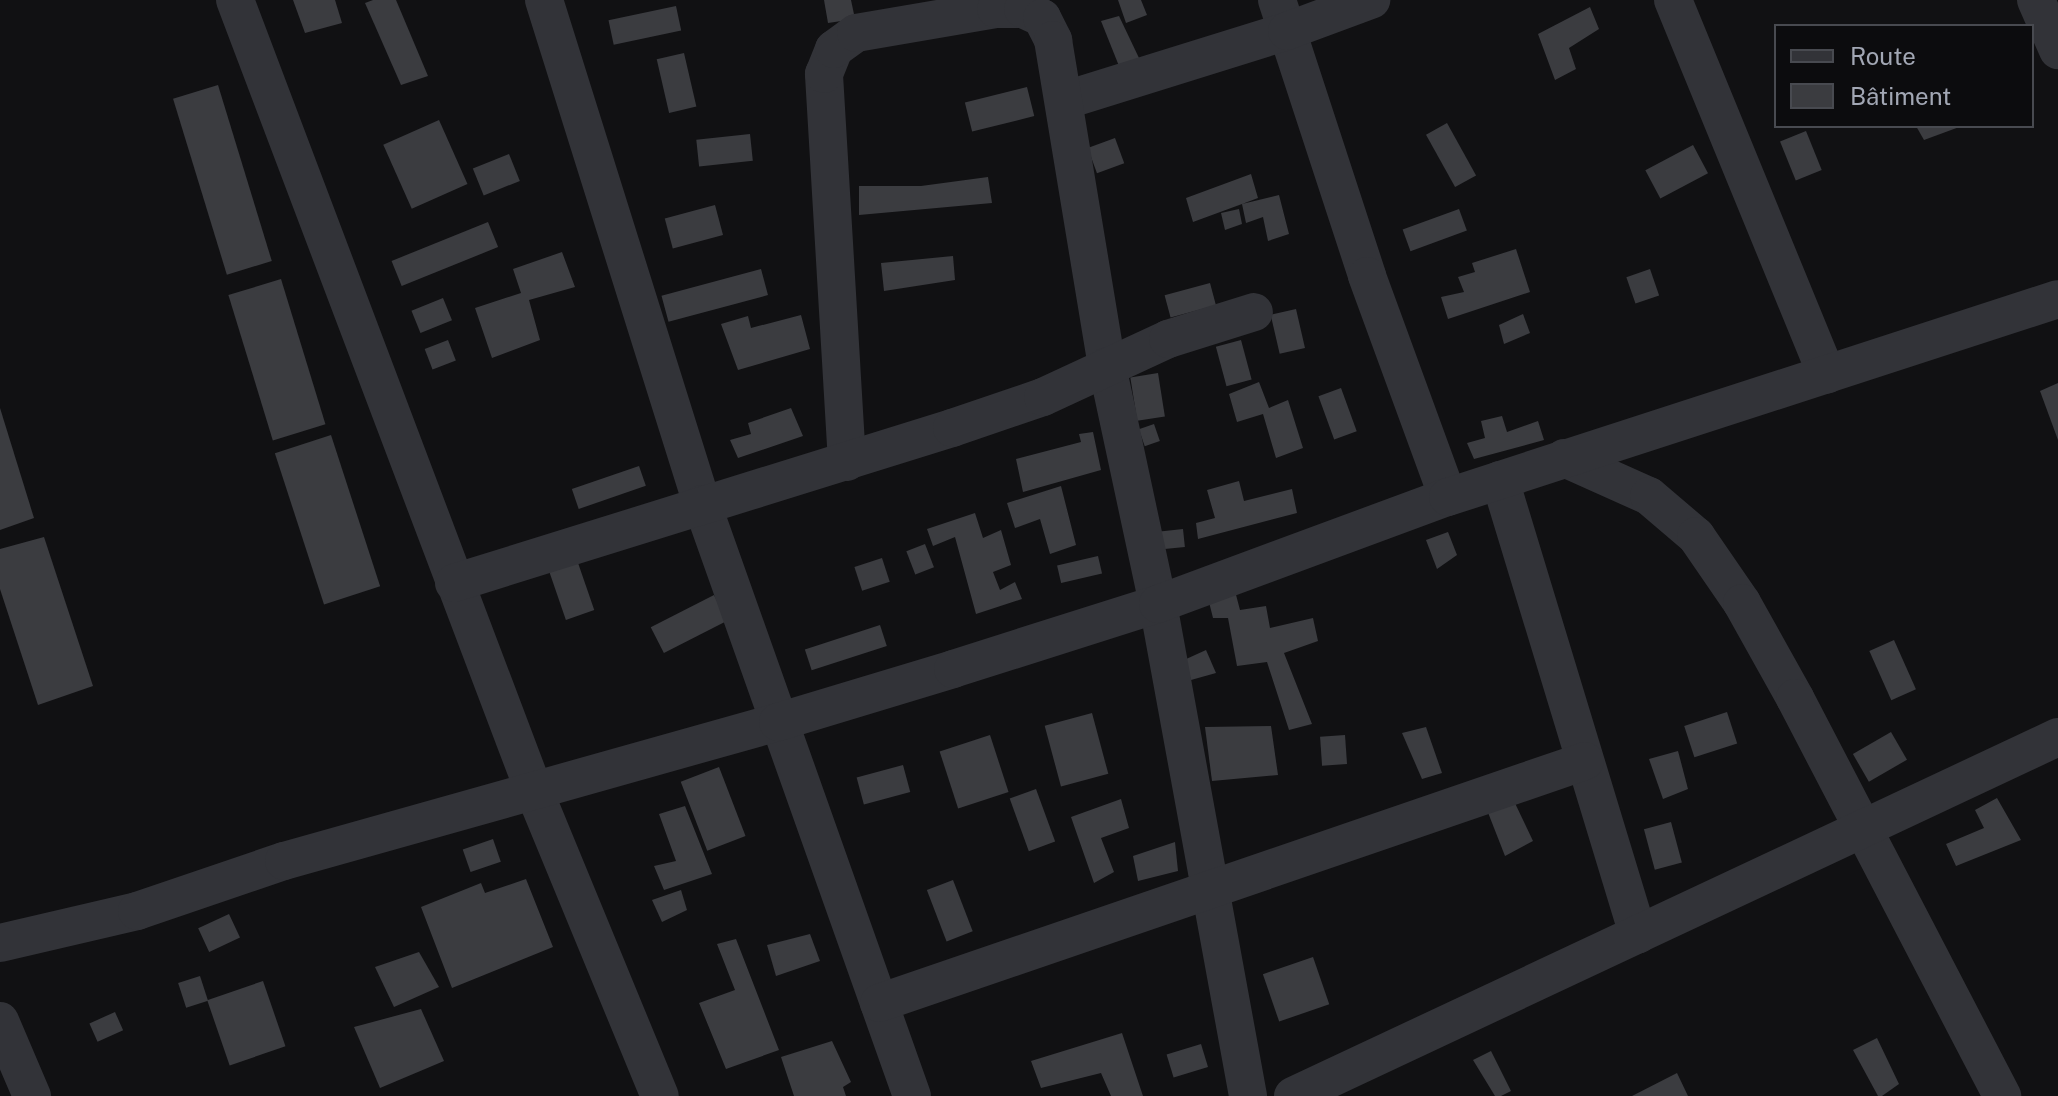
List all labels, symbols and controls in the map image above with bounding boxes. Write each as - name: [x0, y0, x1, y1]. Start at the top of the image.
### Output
- legend: [1774, 24, 2034, 128]
- text: Route: [1850, 42, 1916, 70]
- text: Bâtiment: [1850, 82, 1951, 110]

